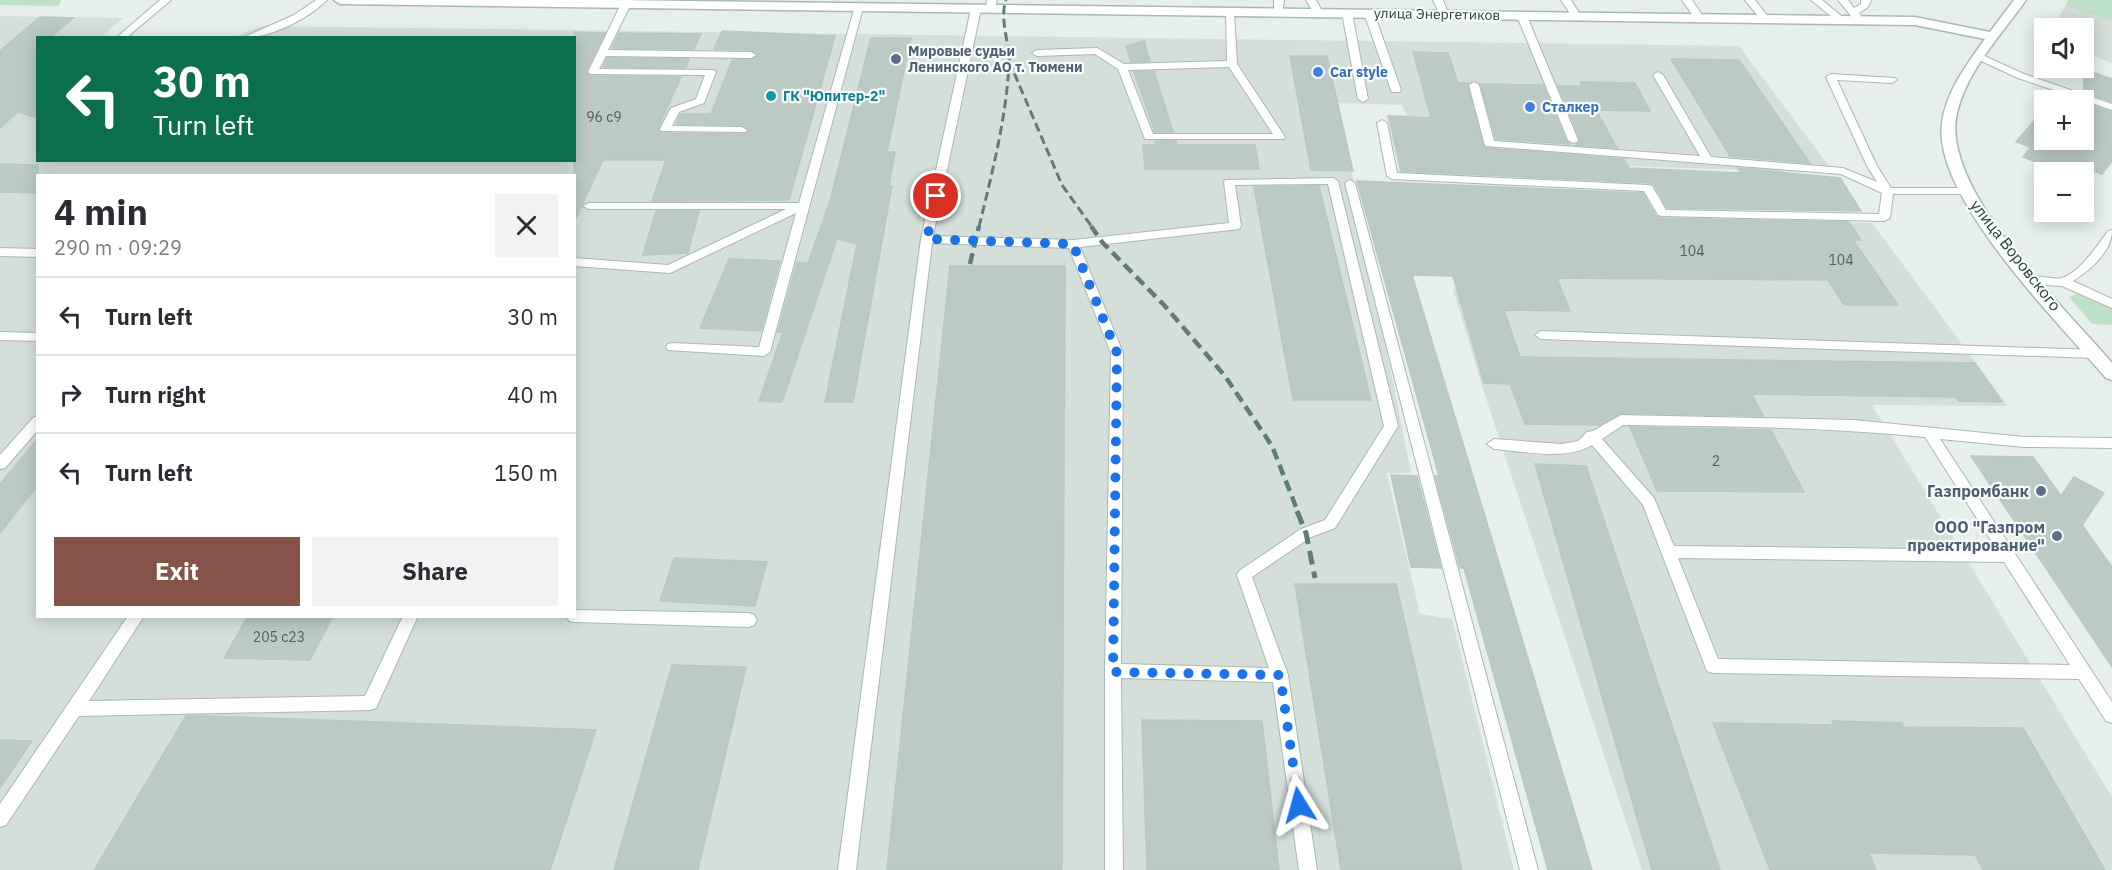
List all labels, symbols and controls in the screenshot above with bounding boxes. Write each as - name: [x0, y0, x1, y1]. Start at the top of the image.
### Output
- street label: улица Энергетиков: [1374, 4, 1500, 24]
- map controls: [2034, 18, 2094, 222]
- button: sound: [2034, 18, 2094, 78]
- place label: Мировые судьи Ленинского АО т. Тюмени: [908, 42, 1083, 76]
- marker: Мировые судьи Ленинского АО т. Тюмени: [889, 52, 903, 66]
- text: 30 m: [153, 54, 251, 109]
- icon: left: [54, 60, 132, 138]
- place label: Car style: [1330, 63, 1388, 81]
- marker: Car style: [1311, 65, 1325, 79]
- place label: ГК "Юпитер-2": [783, 87, 885, 105]
- marker: ГК "Юпитер-2": [764, 89, 778, 103]
- button: +: [2034, 90, 2094, 150]
- place label: Сталкер: [1542, 98, 1599, 116]
- marker: Сталкер: [1523, 100, 1537, 114]
- text: Turn left: [153, 107, 254, 142]
- house number: 96 с9: [586, 108, 622, 126]
- button: −: [2034, 162, 2094, 222]
- pin: [910, 170, 961, 221]
- icon: arrive: [919, 179, 952, 212]
- text: 4 min: [54, 188, 148, 235]
- button: close: [495, 194, 558, 257]
- street label: улица Воровского: [1966, 195, 2066, 315]
- text: 290 m · 09:29: [54, 234, 182, 261]
- house number: 104: [1679, 242, 1705, 260]
- house number: 104: [1828, 251, 1854, 269]
- icon: left: [54, 300, 87, 333]
- text: Turn left: [105, 302, 193, 331]
- text: 30 m: [507, 302, 558, 331]
- icon: right: [54, 378, 87, 411]
- text: Turn right: [105, 380, 206, 409]
- text: 40 m: [507, 380, 558, 409]
- house number: 2: [1712, 452, 1720, 470]
- icon: left: [54, 456, 87, 489]
- text: Turn left: [105, 458, 193, 487]
- text: 150 m: [494, 458, 558, 487]
- place label: Газпромбанк: [1927, 481, 2029, 501]
- marker: Газпромбанк: [2034, 484, 2048, 498]
- place label: ООО "Газпром проектирование": [1907, 517, 2045, 555]
- marker: ООО "Газпром проектирование": [2050, 529, 2064, 543]
- button: Exit: [54, 537, 300, 606]
- button: Share: [312, 537, 558, 606]
- house number: 205 с23: [253, 628, 305, 646]
- position arrow: [1267, 773, 1331, 837]

